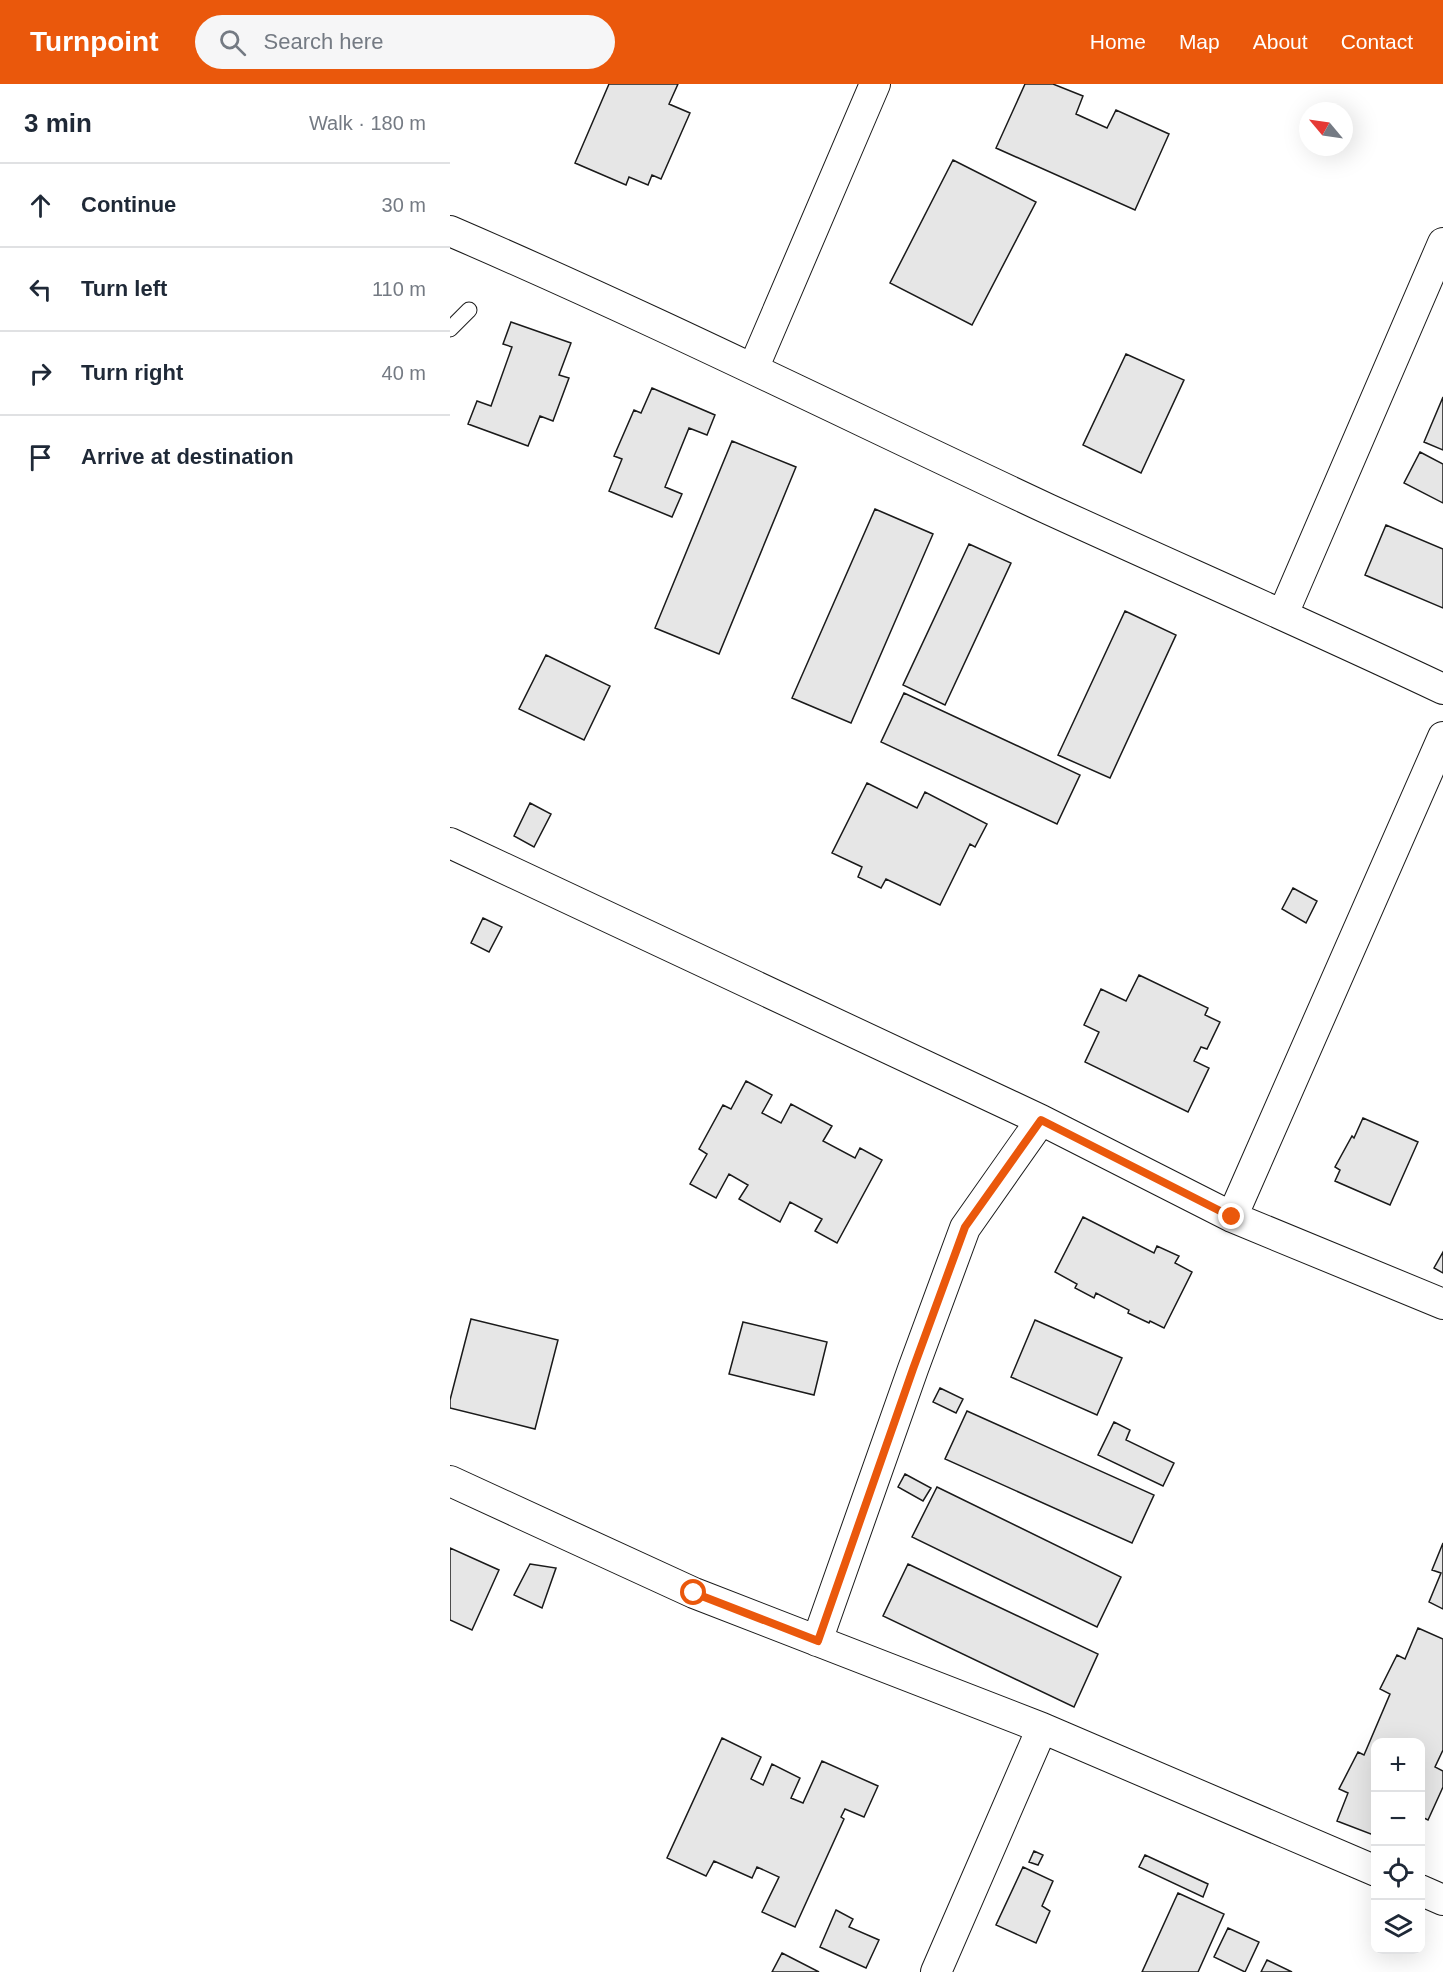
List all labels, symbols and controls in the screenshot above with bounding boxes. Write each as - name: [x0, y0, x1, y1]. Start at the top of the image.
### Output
- search box: [195, 15, 615, 69]
- text: Turnpoint: [30, 26, 159, 57]
- icon: search: [216, 26, 249, 59]
- text: Search here: [264, 29, 383, 54]
- text: Home: [1090, 30, 1146, 53]
- text: Map: [1179, 30, 1220, 53]
- text: About: [1253, 30, 1308, 53]
- text: Contact: [1341, 30, 1413, 53]
- north arrow: [1299, 102, 1353, 156]
- text: 3 min: [24, 108, 92, 138]
- text: Walk · 180 m: [309, 112, 426, 134]
- icon: ahead: [24, 189, 57, 222]
- text: Continue: [81, 192, 176, 217]
- text: 30 m: [382, 194, 426, 216]
- icon: left: [24, 273, 57, 306]
- text: Turn left: [81, 276, 167, 301]
- text: 110 m: [372, 278, 426, 300]
- icon: right: [24, 357, 57, 390]
- text: Turn right: [81, 360, 183, 385]
- text: 40 m: [382, 362, 426, 384]
- icon: arrive: [24, 441, 57, 474]
- text: Arrive at destination: [81, 444, 294, 469]
- route end: [1218, 1203, 1244, 1229]
- route start: [680, 1579, 706, 1605]
- map controls: [1371, 1738, 1425, 1954]
- button: +: [1371, 1738, 1425, 1792]
- button: −: [1371, 1792, 1425, 1846]
- button: locate: [1371, 1846, 1425, 1900]
- button: layers: [1371, 1900, 1425, 1954]

